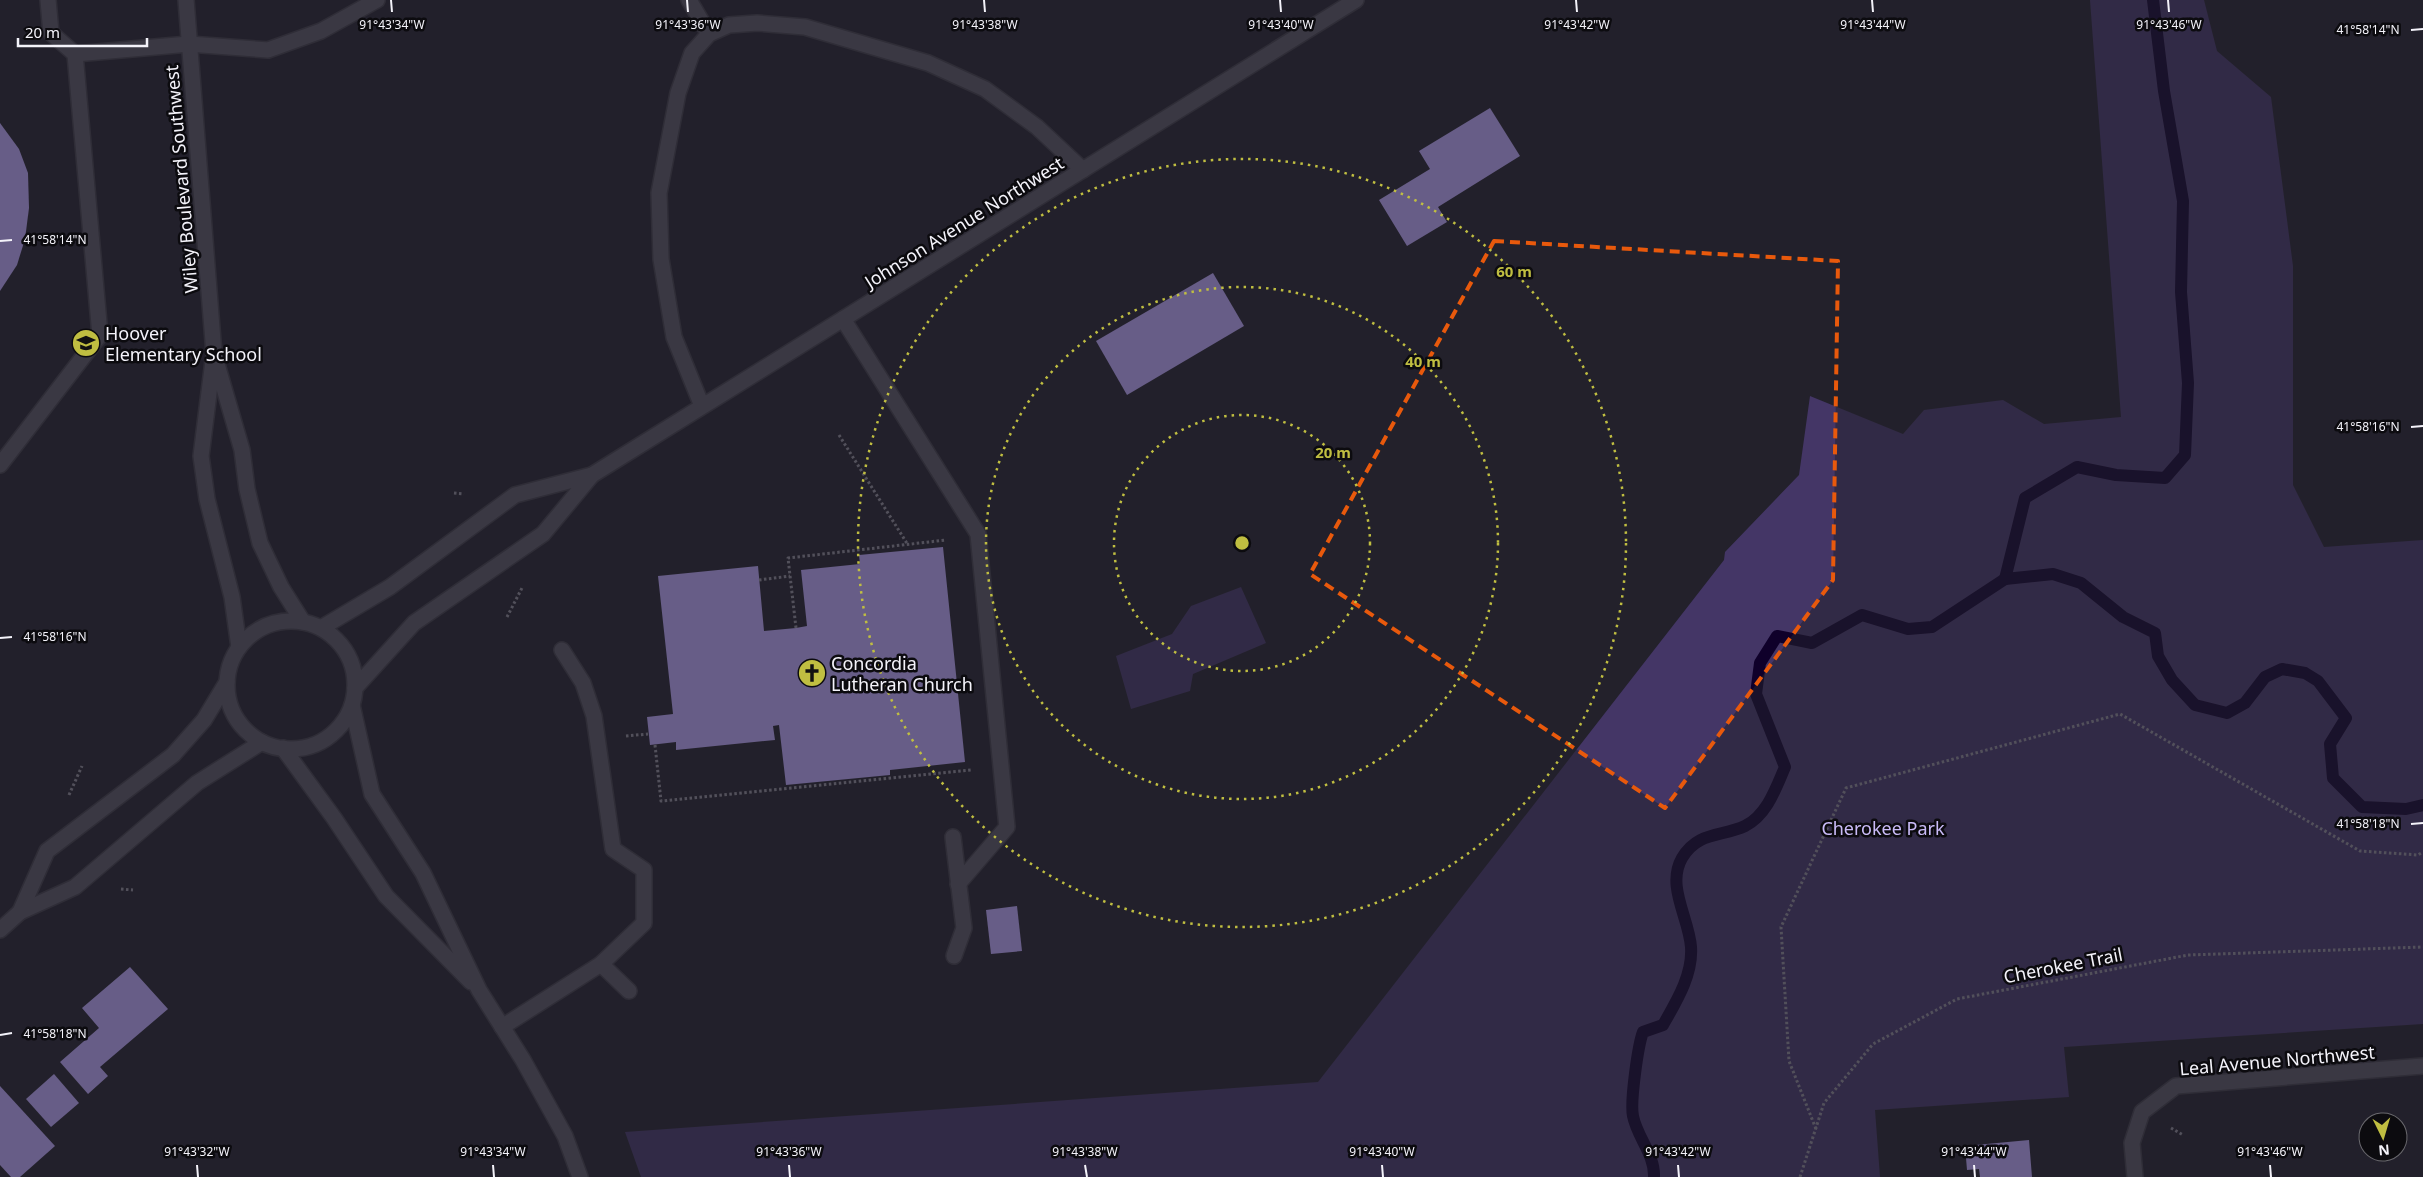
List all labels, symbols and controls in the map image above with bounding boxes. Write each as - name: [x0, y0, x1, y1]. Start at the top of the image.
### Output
- scale bar: [18, 15, 146, 47]
- text: 91°43'34"W: [359, 16, 425, 33]
- text: 91°43'36"W: [655, 16, 721, 33]
- text: 91°43'38"W: [952, 16, 1018, 33]
- text: 91°43'40"W: [1248, 16, 1314, 33]
- text: 91°43'42"W: [1544, 16, 1610, 33]
- text: 91°43'44"W: [1840, 16, 1906, 33]
- text: 91°43'46"W: [2136, 16, 2202, 33]
- text: 41°58'14"N: [2336, 21, 2400, 38]
- text: 20 m: [25, 22, 60, 42]
- street label: Wiley Boulevard Southwest: [159, 63, 203, 294]
- street label: Johnson Avenue Northwest: [858, 151, 1068, 294]
- text: 41°58'14"N: [23, 231, 87, 248]
- text: 60 m: [1496, 261, 1532, 281]
- place label: Hoover Elementary School: [105, 321, 262, 366]
- school or university icon: Hoover Elementary School: [71, 328, 101, 358]
- text: 40 m: [1405, 351, 1441, 371]
- text: 41°58'16"N: [2336, 418, 2400, 435]
- text: 20 m: [1315, 442, 1351, 462]
- centre of rings: [1233, 534, 1251, 552]
- text: 41°58'16"N: [23, 628, 87, 645]
- place label: Concordia Lutheran Church: [831, 651, 973, 696]
- church icon: Concordia Lutheran Church: [797, 658, 827, 688]
- text: 41°58'18"N: [2336, 815, 2400, 832]
- park label: Cherokee Park: [1821, 816, 1945, 840]
- street label: Cherokee Trail: [2001, 942, 2125, 988]
- text: 41°58'18"N: [23, 1025, 87, 1042]
- street label: Leal Avenue Northwest: [2178, 1039, 2376, 1080]
- north arrow: [2358, 1112, 2408, 1162]
- text: N: [2378, 1140, 2391, 1160]
- text: 91°43'32"W: [164, 1143, 230, 1160]
- text: 91°43'34"W: [460, 1143, 526, 1160]
- text: 91°43'36"W: [756, 1143, 822, 1160]
- text: 91°43'38"W: [1052, 1143, 1118, 1160]
- text: 91°43'40"W: [1349, 1143, 1415, 1160]
- text: 91°43'42"W: [1645, 1143, 1711, 1160]
- text: 91°43'44"W: [1941, 1143, 2007, 1160]
- text: 91°43'46"W: [2237, 1143, 2303, 1160]

